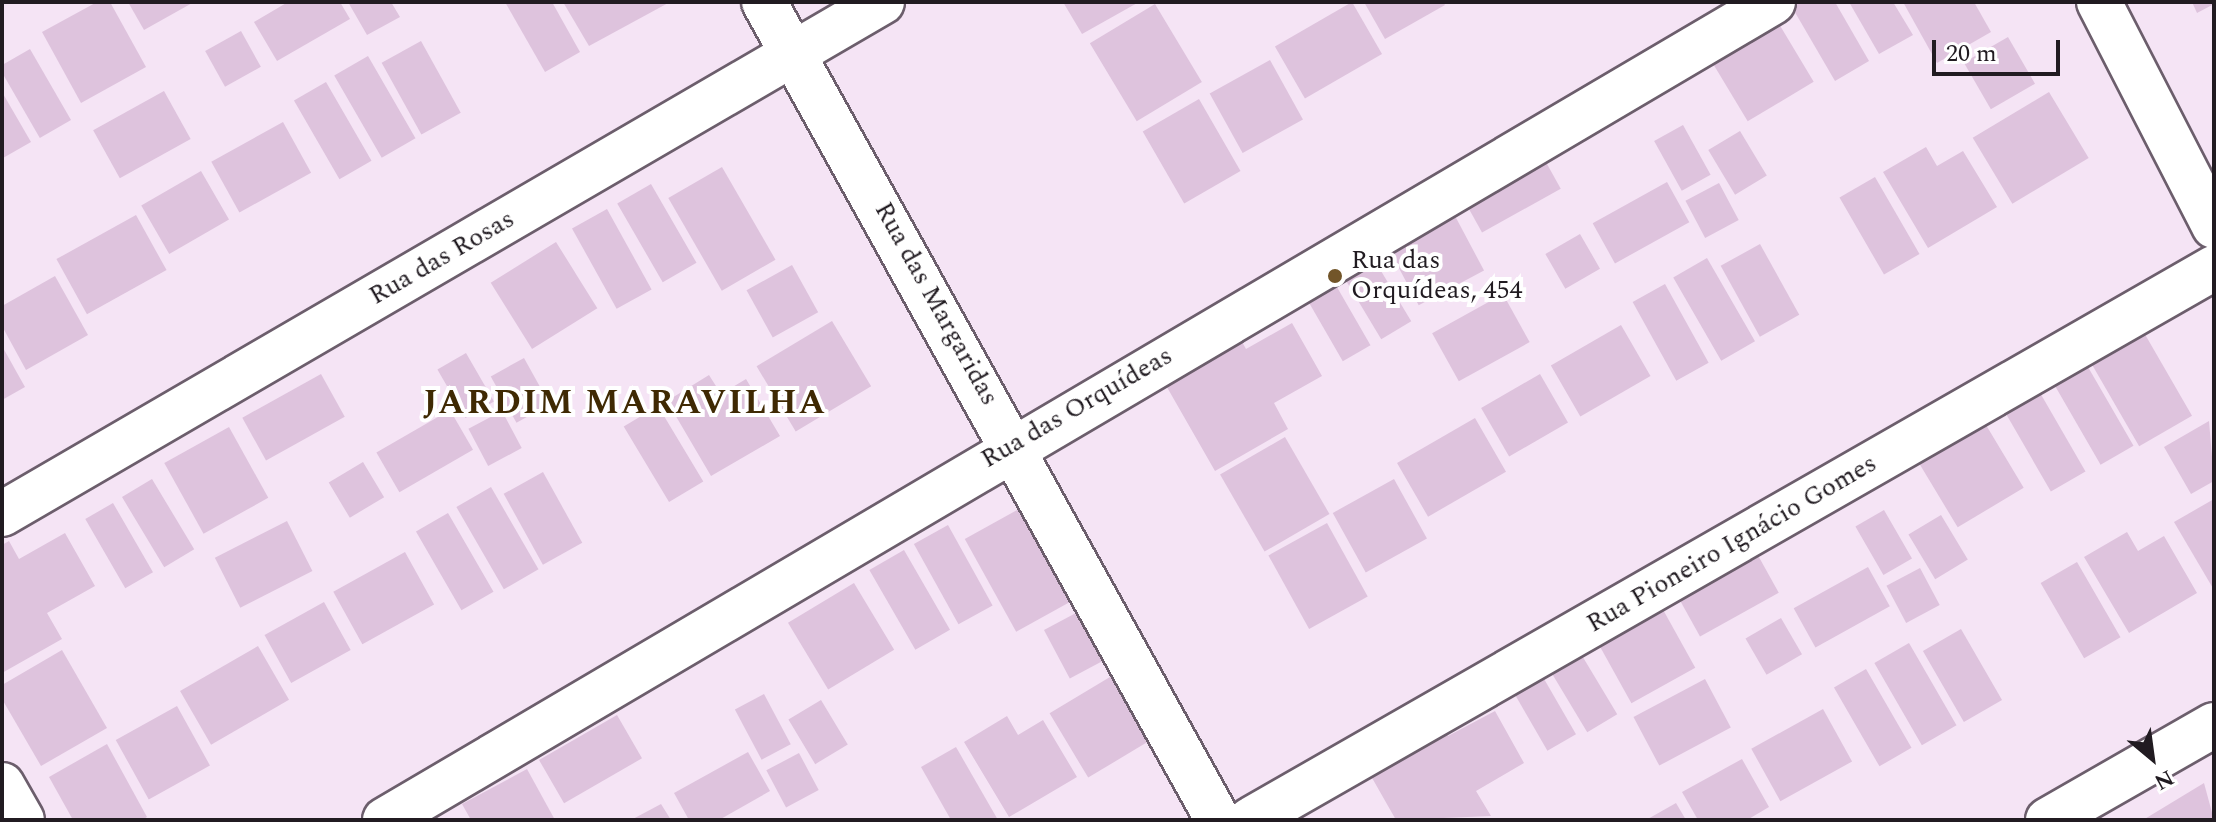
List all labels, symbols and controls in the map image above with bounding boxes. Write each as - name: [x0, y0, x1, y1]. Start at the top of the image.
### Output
- scale bar: [1936, 24, 2064, 74]
- text: 20 m: [1946, 36, 1997, 72]
- street label: Rua das Margaridas: [867, 197, 1005, 411]
- street label: Rua das Rosas: [364, 204, 520, 312]
- place label: Rua das Orquídeas, 454: [1351, 245, 1522, 306]
- marker: Rua das Orquídeas, 454: [1326, 267, 1344, 285]
- street label: Rua das Orquídeas: [976, 341, 1178, 475]
- district label: JARDIM MARAVILHA: [423, 384, 827, 424]
- street label: Rua Pioneiro Ignácio Gomes: [1581, 448, 1883, 640]
- north arrow: [2112, 718, 2192, 798]
- text: N: [2148, 761, 2180, 798]

